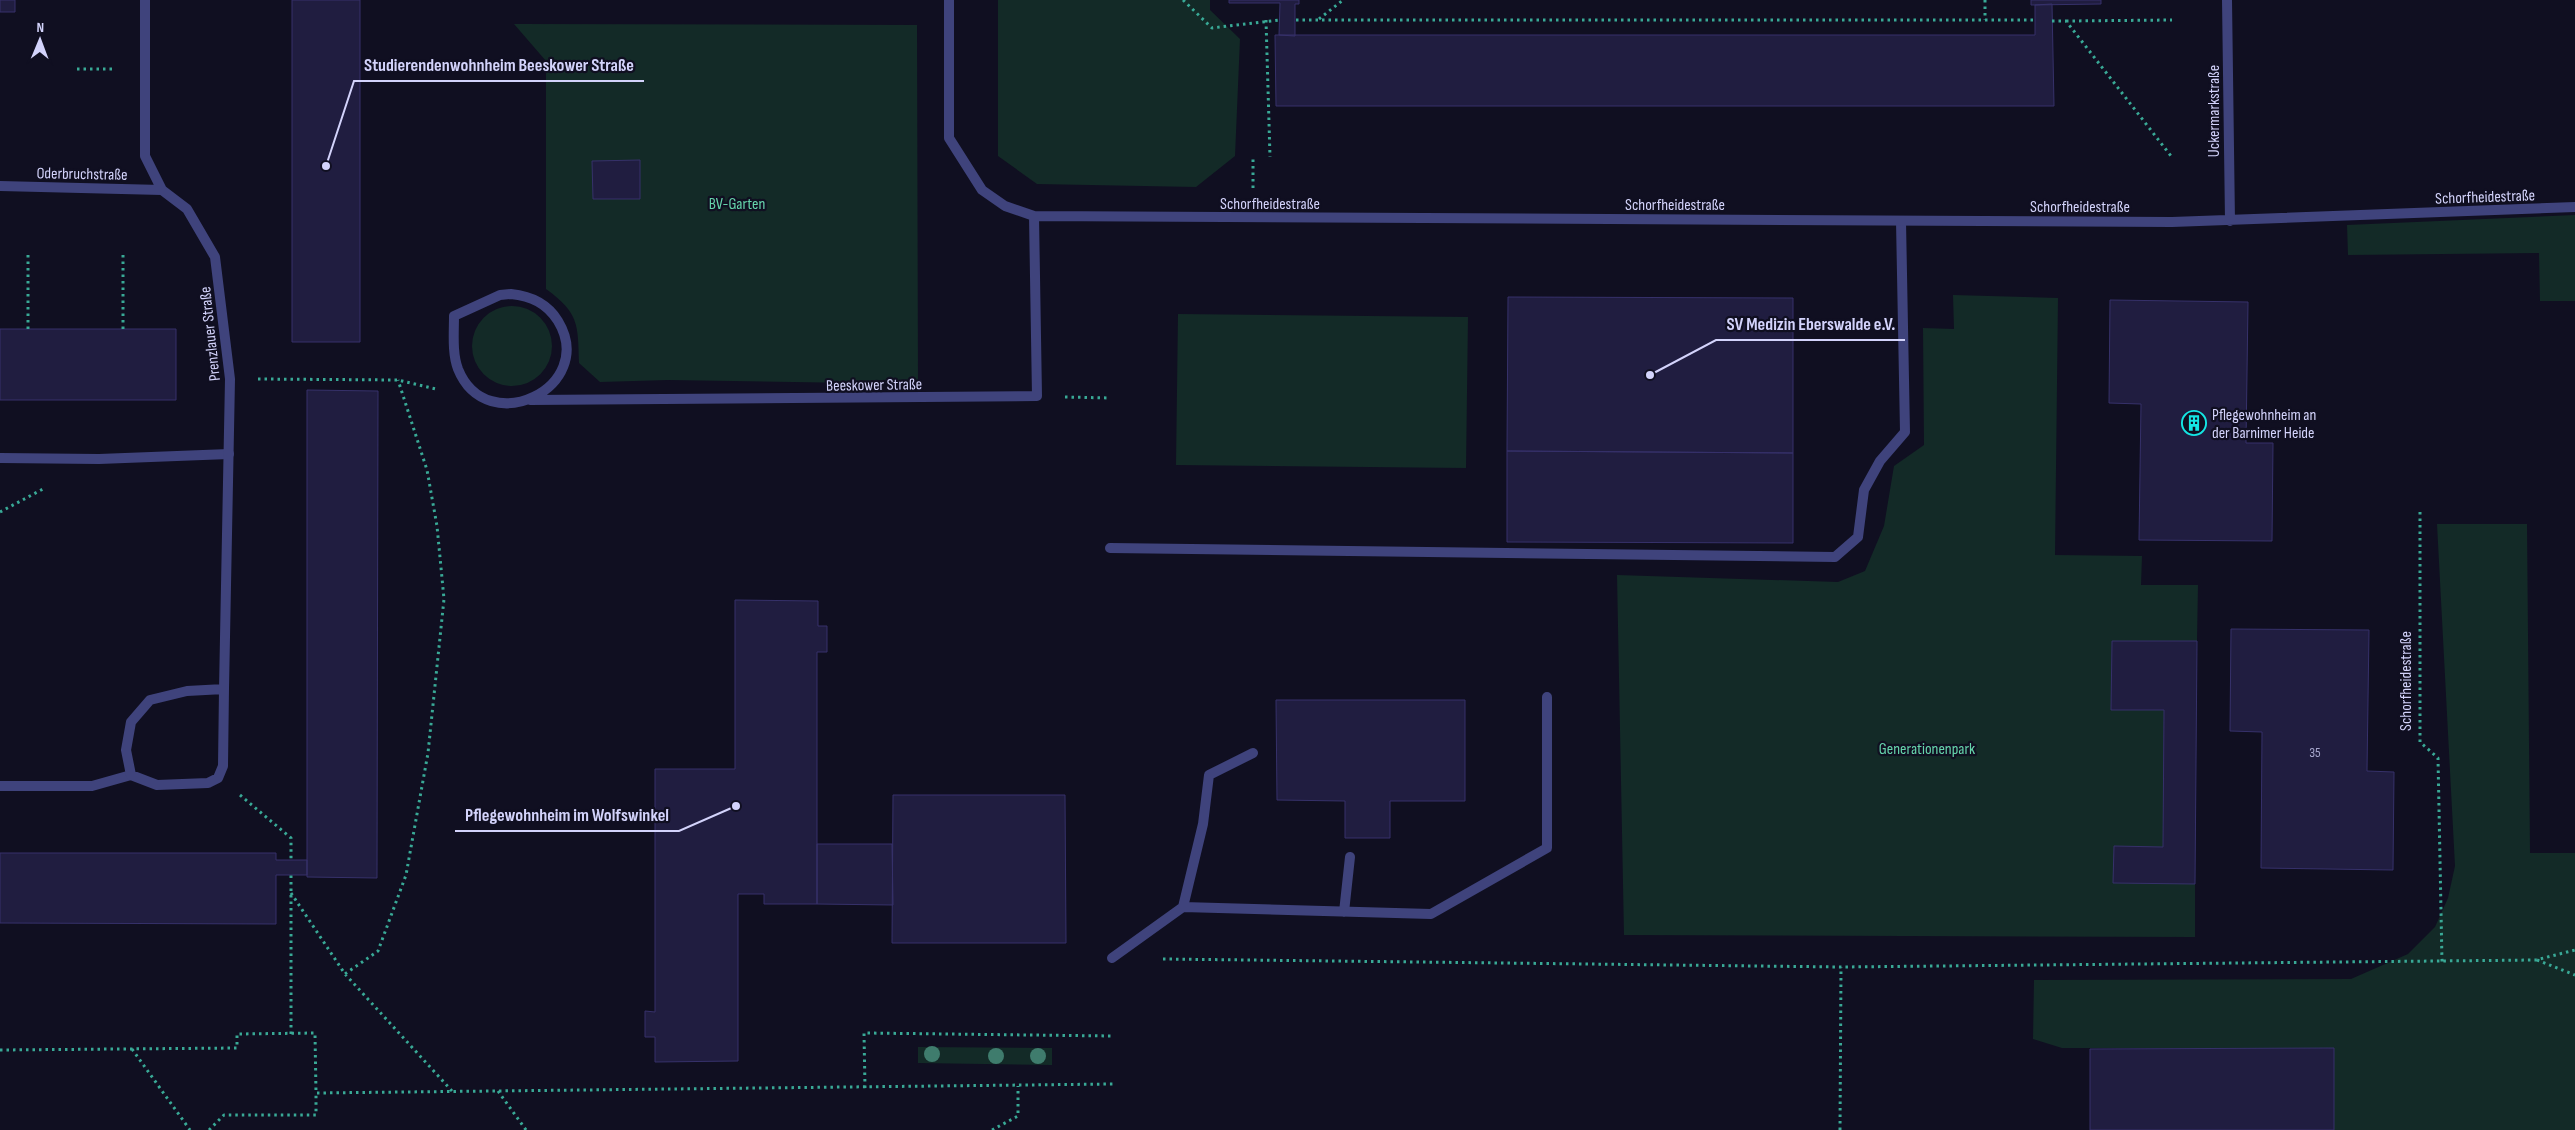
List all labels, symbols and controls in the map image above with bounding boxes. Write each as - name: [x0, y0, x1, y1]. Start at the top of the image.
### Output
- north arrow: [15, 15, 65, 65]
- text: N: [36, 19, 44, 36]
- callout: Studierendenwohnheim Beeskower Straße: [354, 48, 644, 81]
- text: Studierendenwohnheim Beeskower Straße: [364, 55, 634, 76]
- street label: Uckermarkstraße: [2205, 65, 2224, 157]
- street label: Oderbruchstraße: [36, 164, 128, 185]
- street label: Schorfheidestraße: [2435, 186, 2535, 209]
- park label: BV-Garten: [709, 195, 765, 214]
- street label: Schorfheidestraße: [1220, 195, 1320, 214]
- street label: Schorfheidestraße: [1625, 196, 1725, 215]
- street label: Schorfheidestraße: [2030, 198, 2130, 217]
- street label: Prenzlauer Straße: [196, 286, 225, 382]
- callout: SV Medizin Eberswalde e.V.: [1716, 307, 1905, 340]
- text: SV Medizin Eberswalde e.V.: [1727, 314, 1895, 335]
- street label: Beeskower Straße: [826, 375, 922, 396]
- place label: Pflegewohnheim an der Barnimer Heide: [2212, 406, 2316, 443]
- building icon: Pflegewohnheim an der Barnimer Heide: [2181, 410, 2207, 436]
- street label: Schorfheidestraße: [2397, 631, 2416, 731]
- park label: Generationenpark: [1879, 740, 1975, 759]
- house number: 35: [2309, 744, 2321, 761]
- callout: Pflegewohnheim im Wolfswinkel: [455, 798, 679, 831]
- text: Pflegewohnheim im Wolfswinkel: [465, 805, 669, 826]

